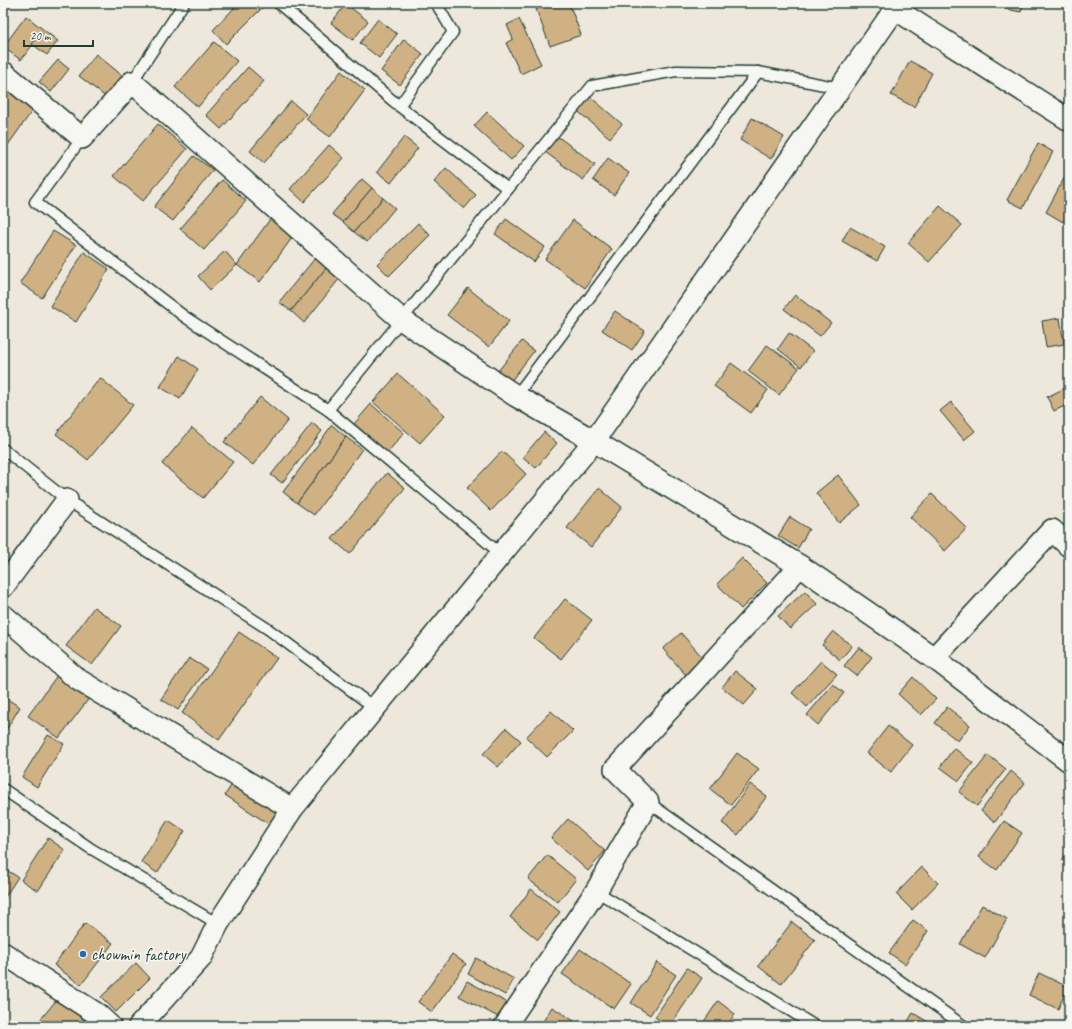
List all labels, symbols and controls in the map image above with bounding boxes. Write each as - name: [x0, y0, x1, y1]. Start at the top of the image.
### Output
- scale bar: [24, 22, 93, 48]
- text: 20 m: [30, 28, 52, 44]
- place label: chowmin factory: [91, 944, 187, 965]
- marker: chowmin factory: [78, 949, 88, 959]

